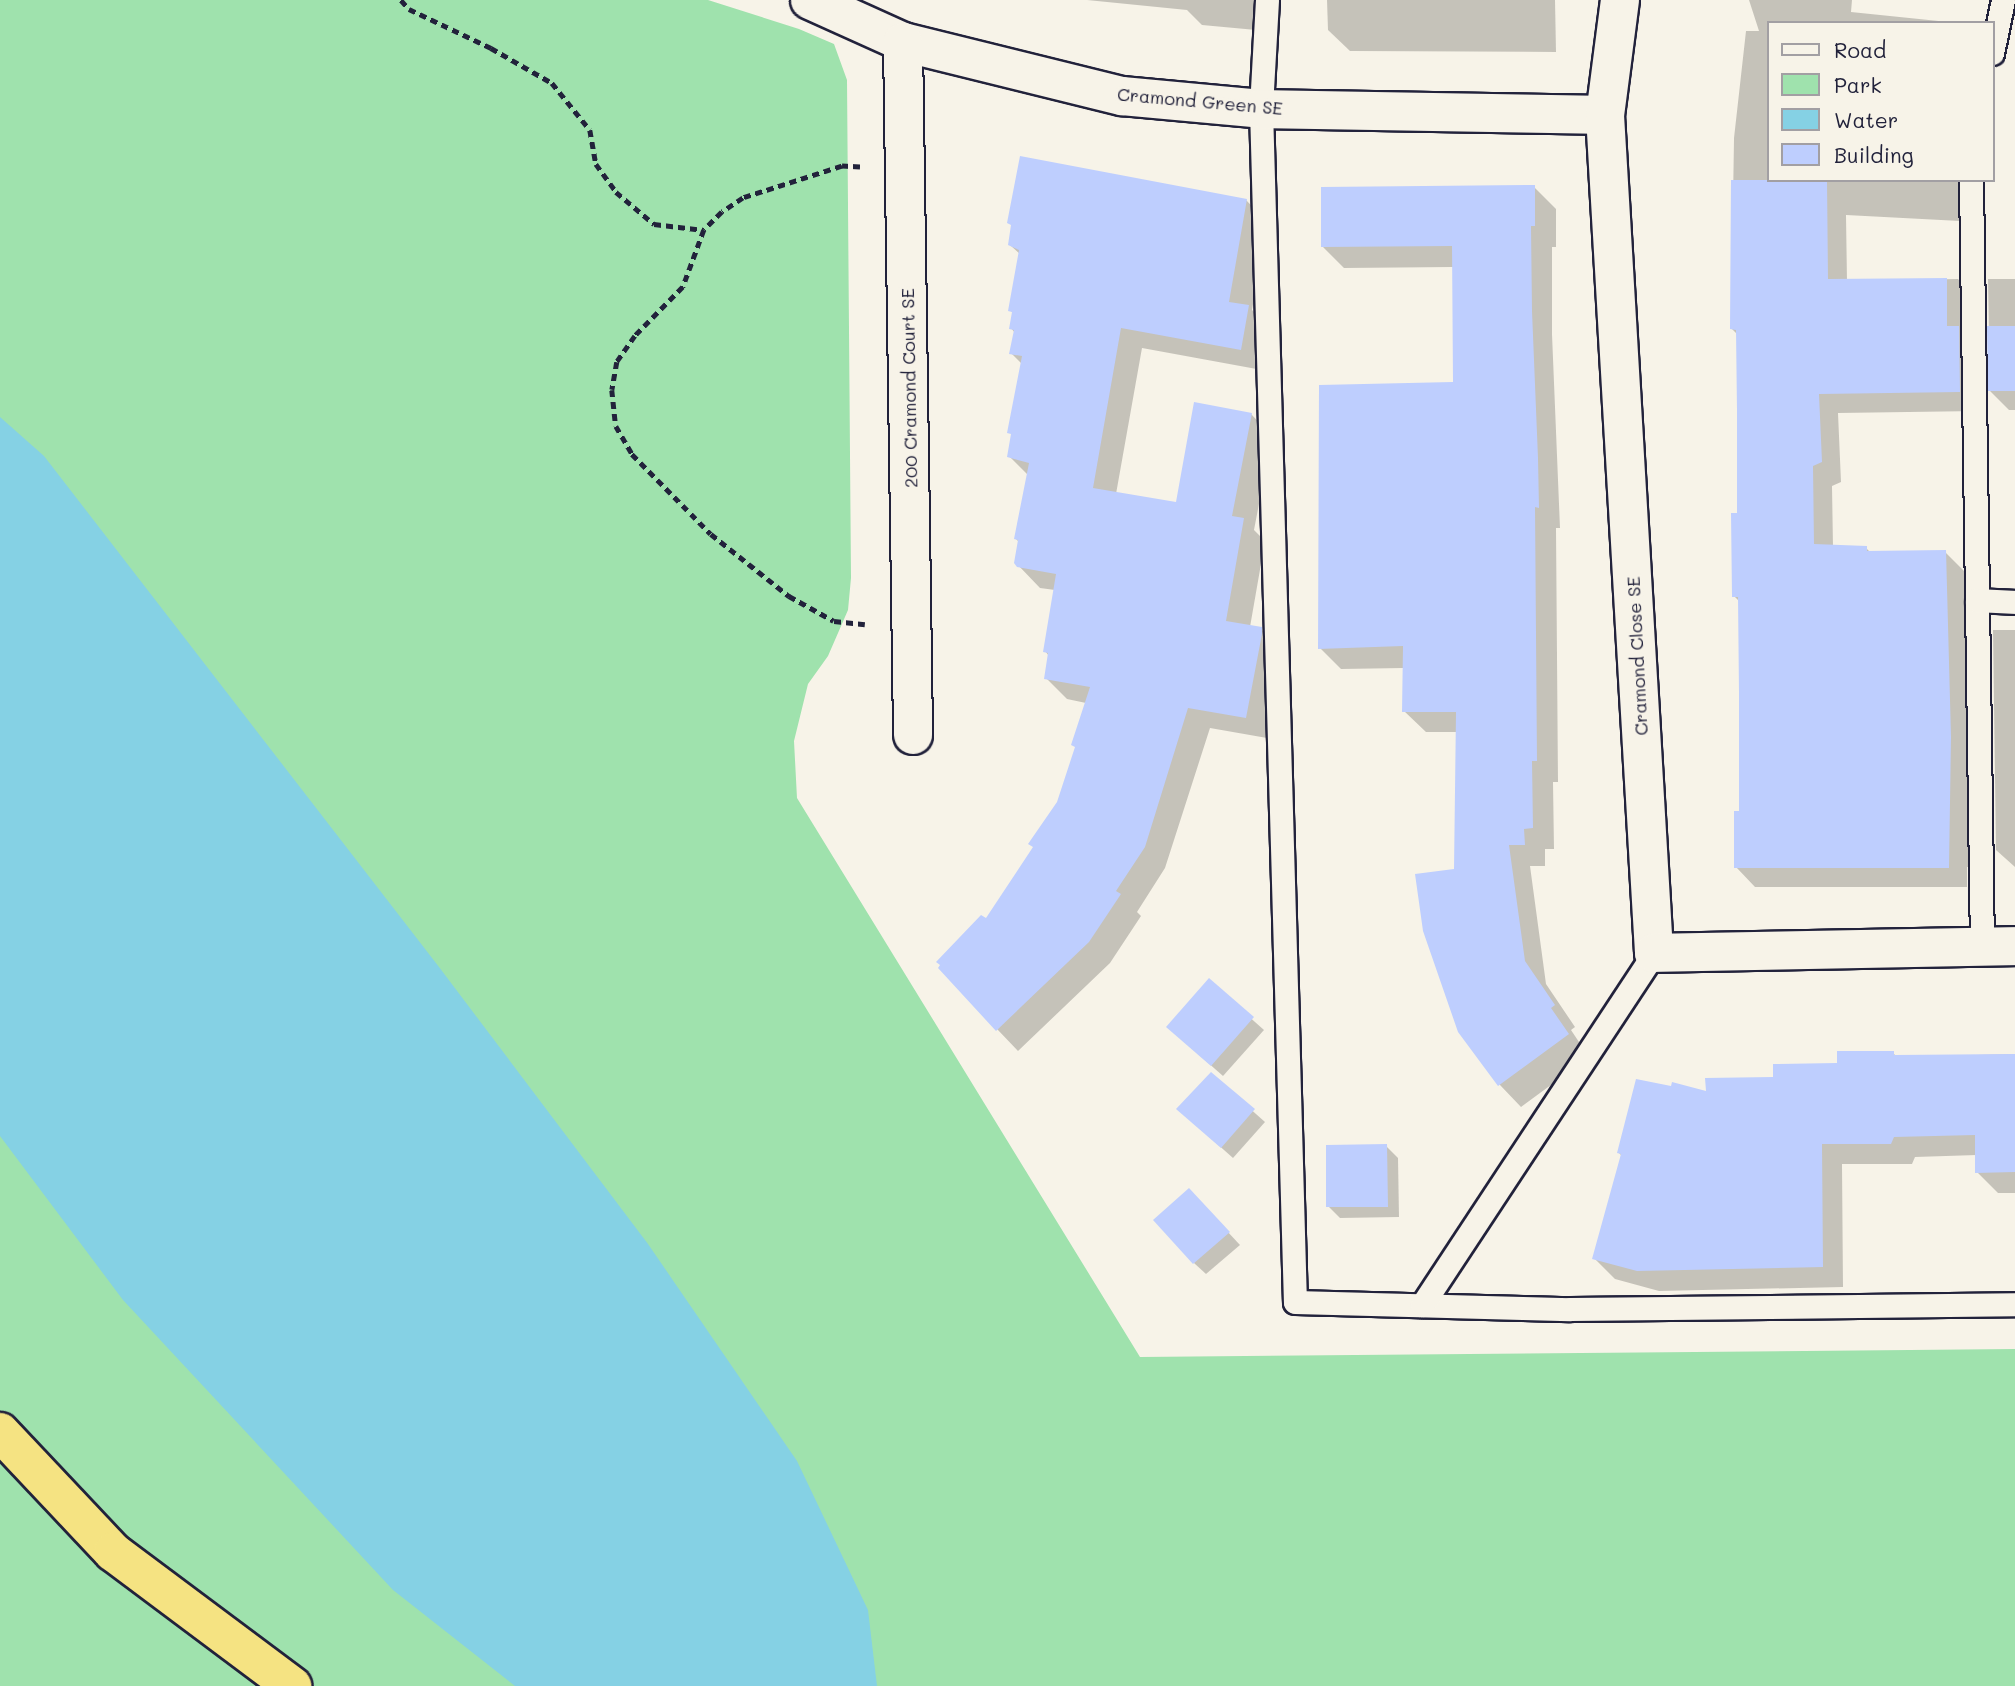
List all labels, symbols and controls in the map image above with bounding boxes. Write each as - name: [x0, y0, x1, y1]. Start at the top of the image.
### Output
- legend: [1766, 21, 1994, 182]
- text: Road: [1834, 36, 1886, 63]
- text: Park: [1834, 71, 1882, 98]
- street label: Cramond Green SE: [1116, 83, 1284, 119]
- text: Water: [1834, 106, 1898, 133]
- text: Building: [1834, 141, 1914, 168]
- street label: 200 Cramond Court SE: [896, 288, 922, 488]
- street label: Cramond Close SE: [1622, 576, 1652, 736]

